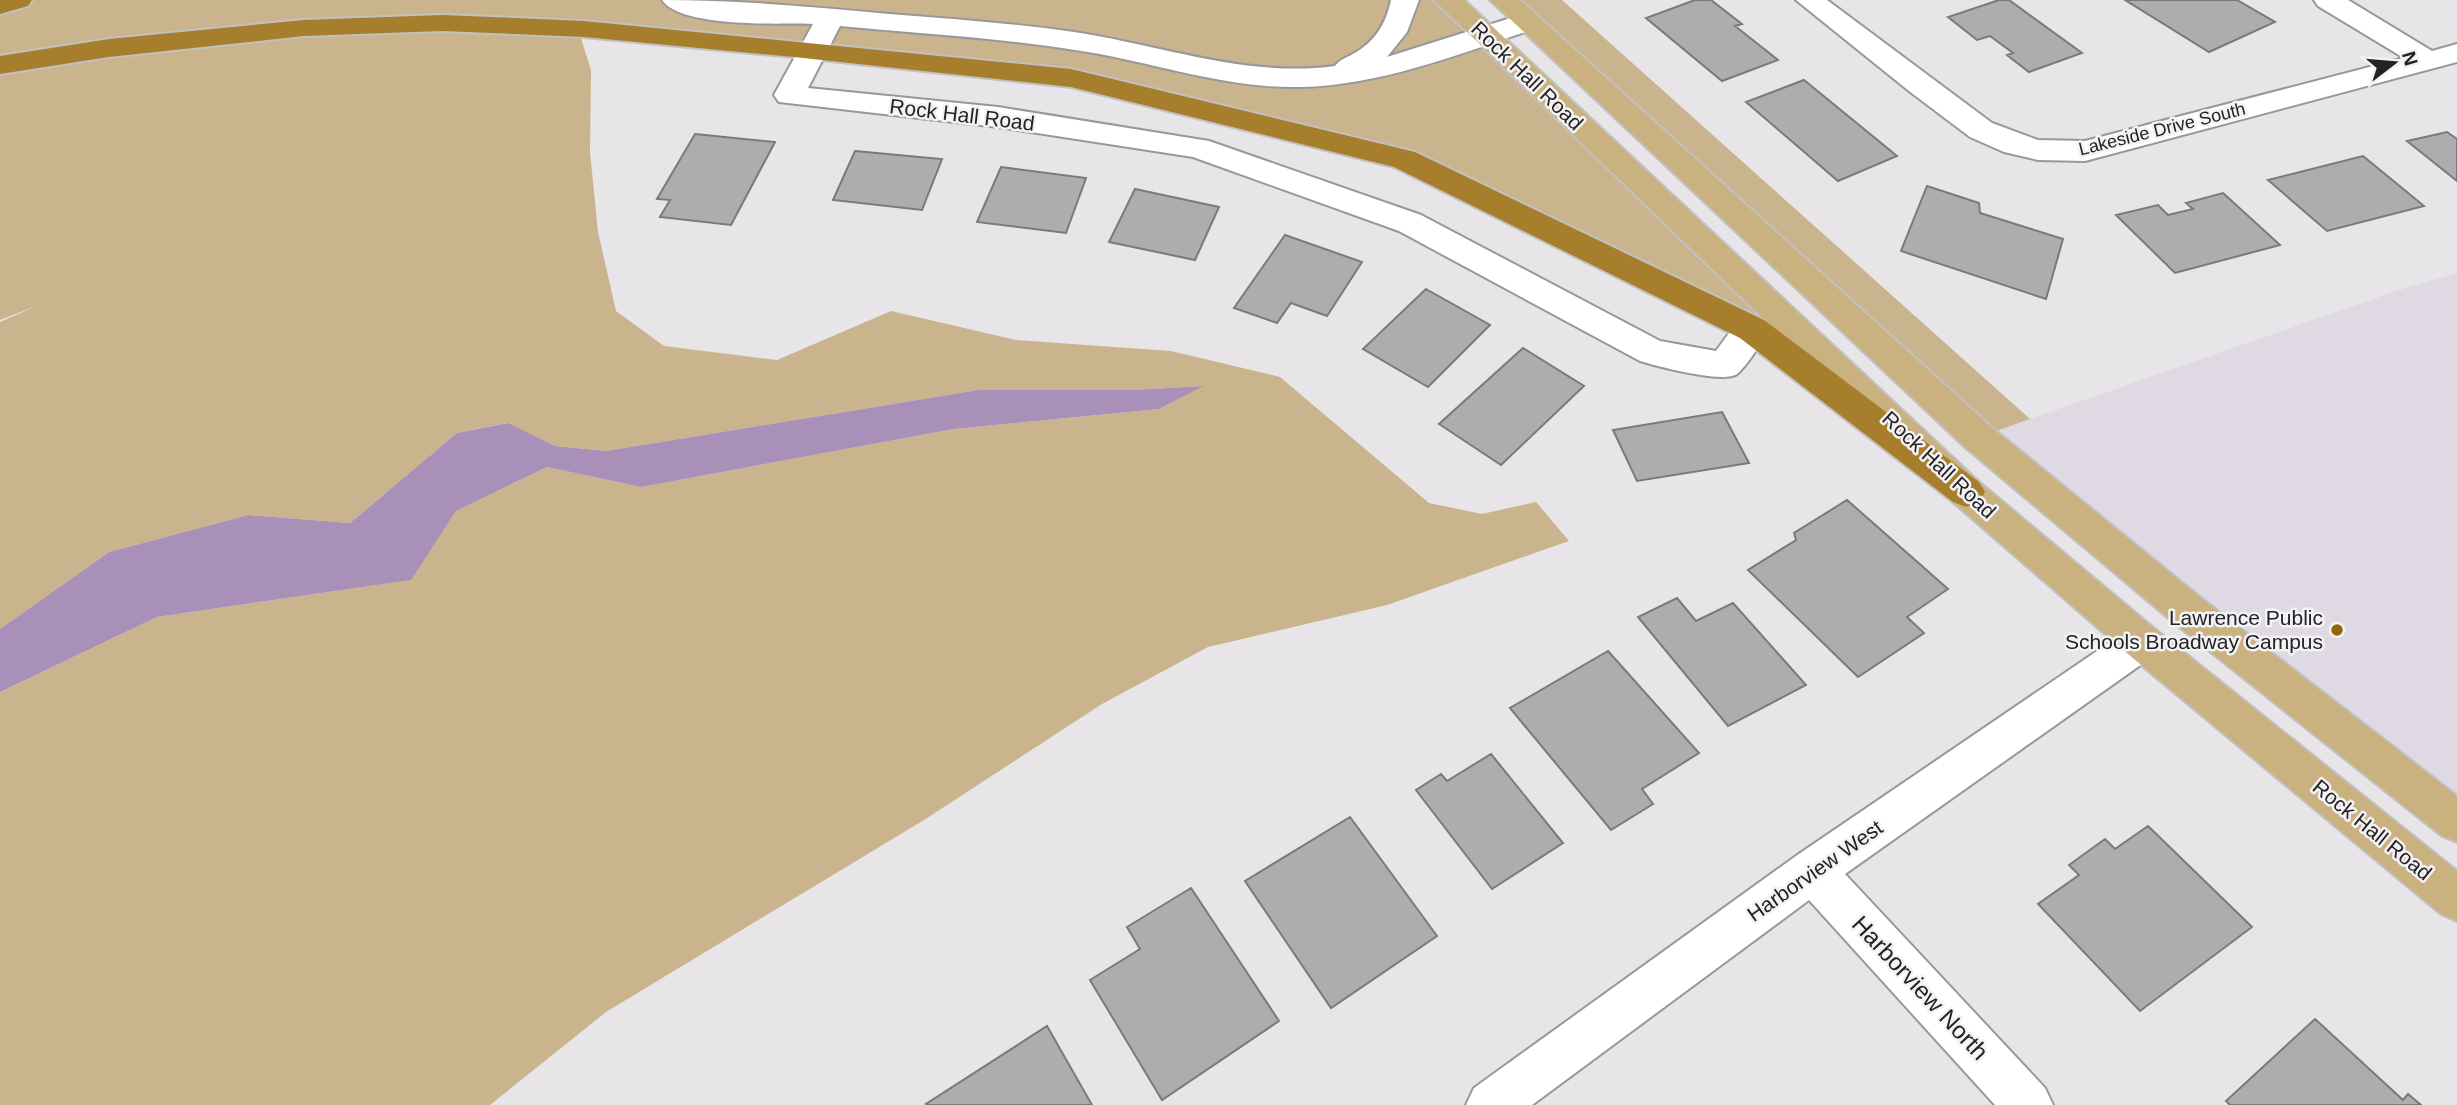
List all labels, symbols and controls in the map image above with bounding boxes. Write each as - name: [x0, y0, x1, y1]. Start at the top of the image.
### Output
- street label: Rock Hall Road: [1467, 17, 1588, 135]
- north arrow: [2359, 28, 2429, 98]
- text: N: [2398, 49, 2422, 68]
- street label: Rock Hall Road: [888, 94, 1036, 135]
- street label: Lakeside Drive South: [2077, 99, 2247, 159]
- street label: Rock Hall Road: [1878, 406, 2001, 523]
- place label: Lawrence Public Schools Broadway Campus: [2065, 606, 2323, 653]
- marker: Lawrence Public Schools Broadway Campus: [2329, 622, 2345, 638]
- street label: Rock Hall Road: [2308, 775, 2436, 884]
- street label: Harborview West: [1743, 815, 1887, 926]
- street label: Harborview North: [1847, 910, 1994, 1065]

